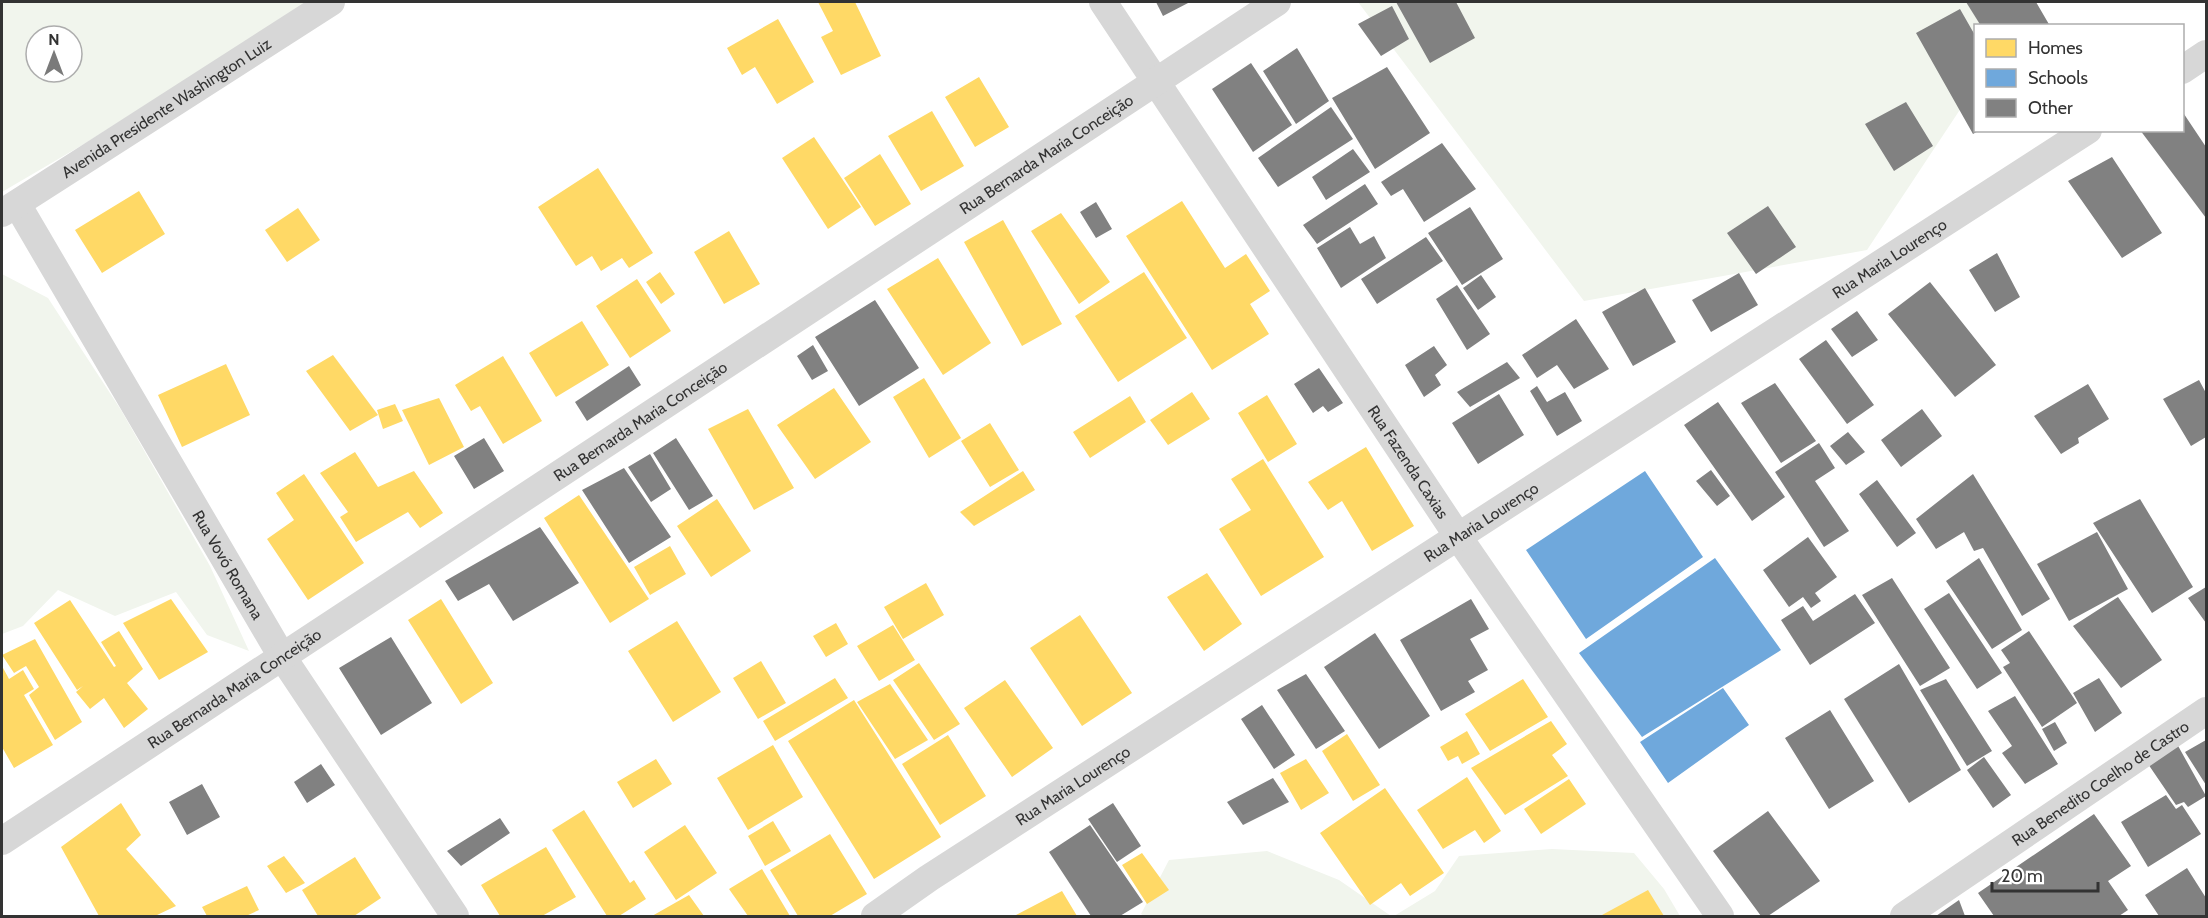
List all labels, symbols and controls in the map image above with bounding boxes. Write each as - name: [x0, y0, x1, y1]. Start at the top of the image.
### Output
- north arrow: [24, 24, 84, 84]
- legend: [1974, 24, 2184, 132]
- text: N: [48, 30, 60, 49]
- street label: Avenida Presidente Washington Luiz: [58, 33, 275, 182]
- text: Homes: [2028, 37, 2083, 59]
- text: Schools: [2028, 67, 2088, 89]
- street label: Rua Bernarda Maria Conceição: [956, 90, 1137, 218]
- text: Other: [2028, 97, 2073, 119]
- street label: Rua Maria Lourenço: [1828, 214, 1950, 302]
- street label: Rua Bernarda Maria Conceição: [550, 357, 731, 485]
- street label: Rua Fazenda Caxias: [1364, 402, 1453, 522]
- street label: Rua Maria Lourenço: [1420, 478, 1542, 566]
- street label: Rua Vovó Romana: [189, 507, 268, 623]
- street label: Rua Bernarda Maria Conceição: [144, 624, 325, 752]
- street label: Rua Benedito Coelho de Castro: [2008, 716, 2192, 850]
- street label: Rua Maria Lourenço: [1012, 741, 1134, 829]
- scale bar: [1992, 855, 2098, 893]
- text: 20 m: [2001, 865, 2043, 887]

